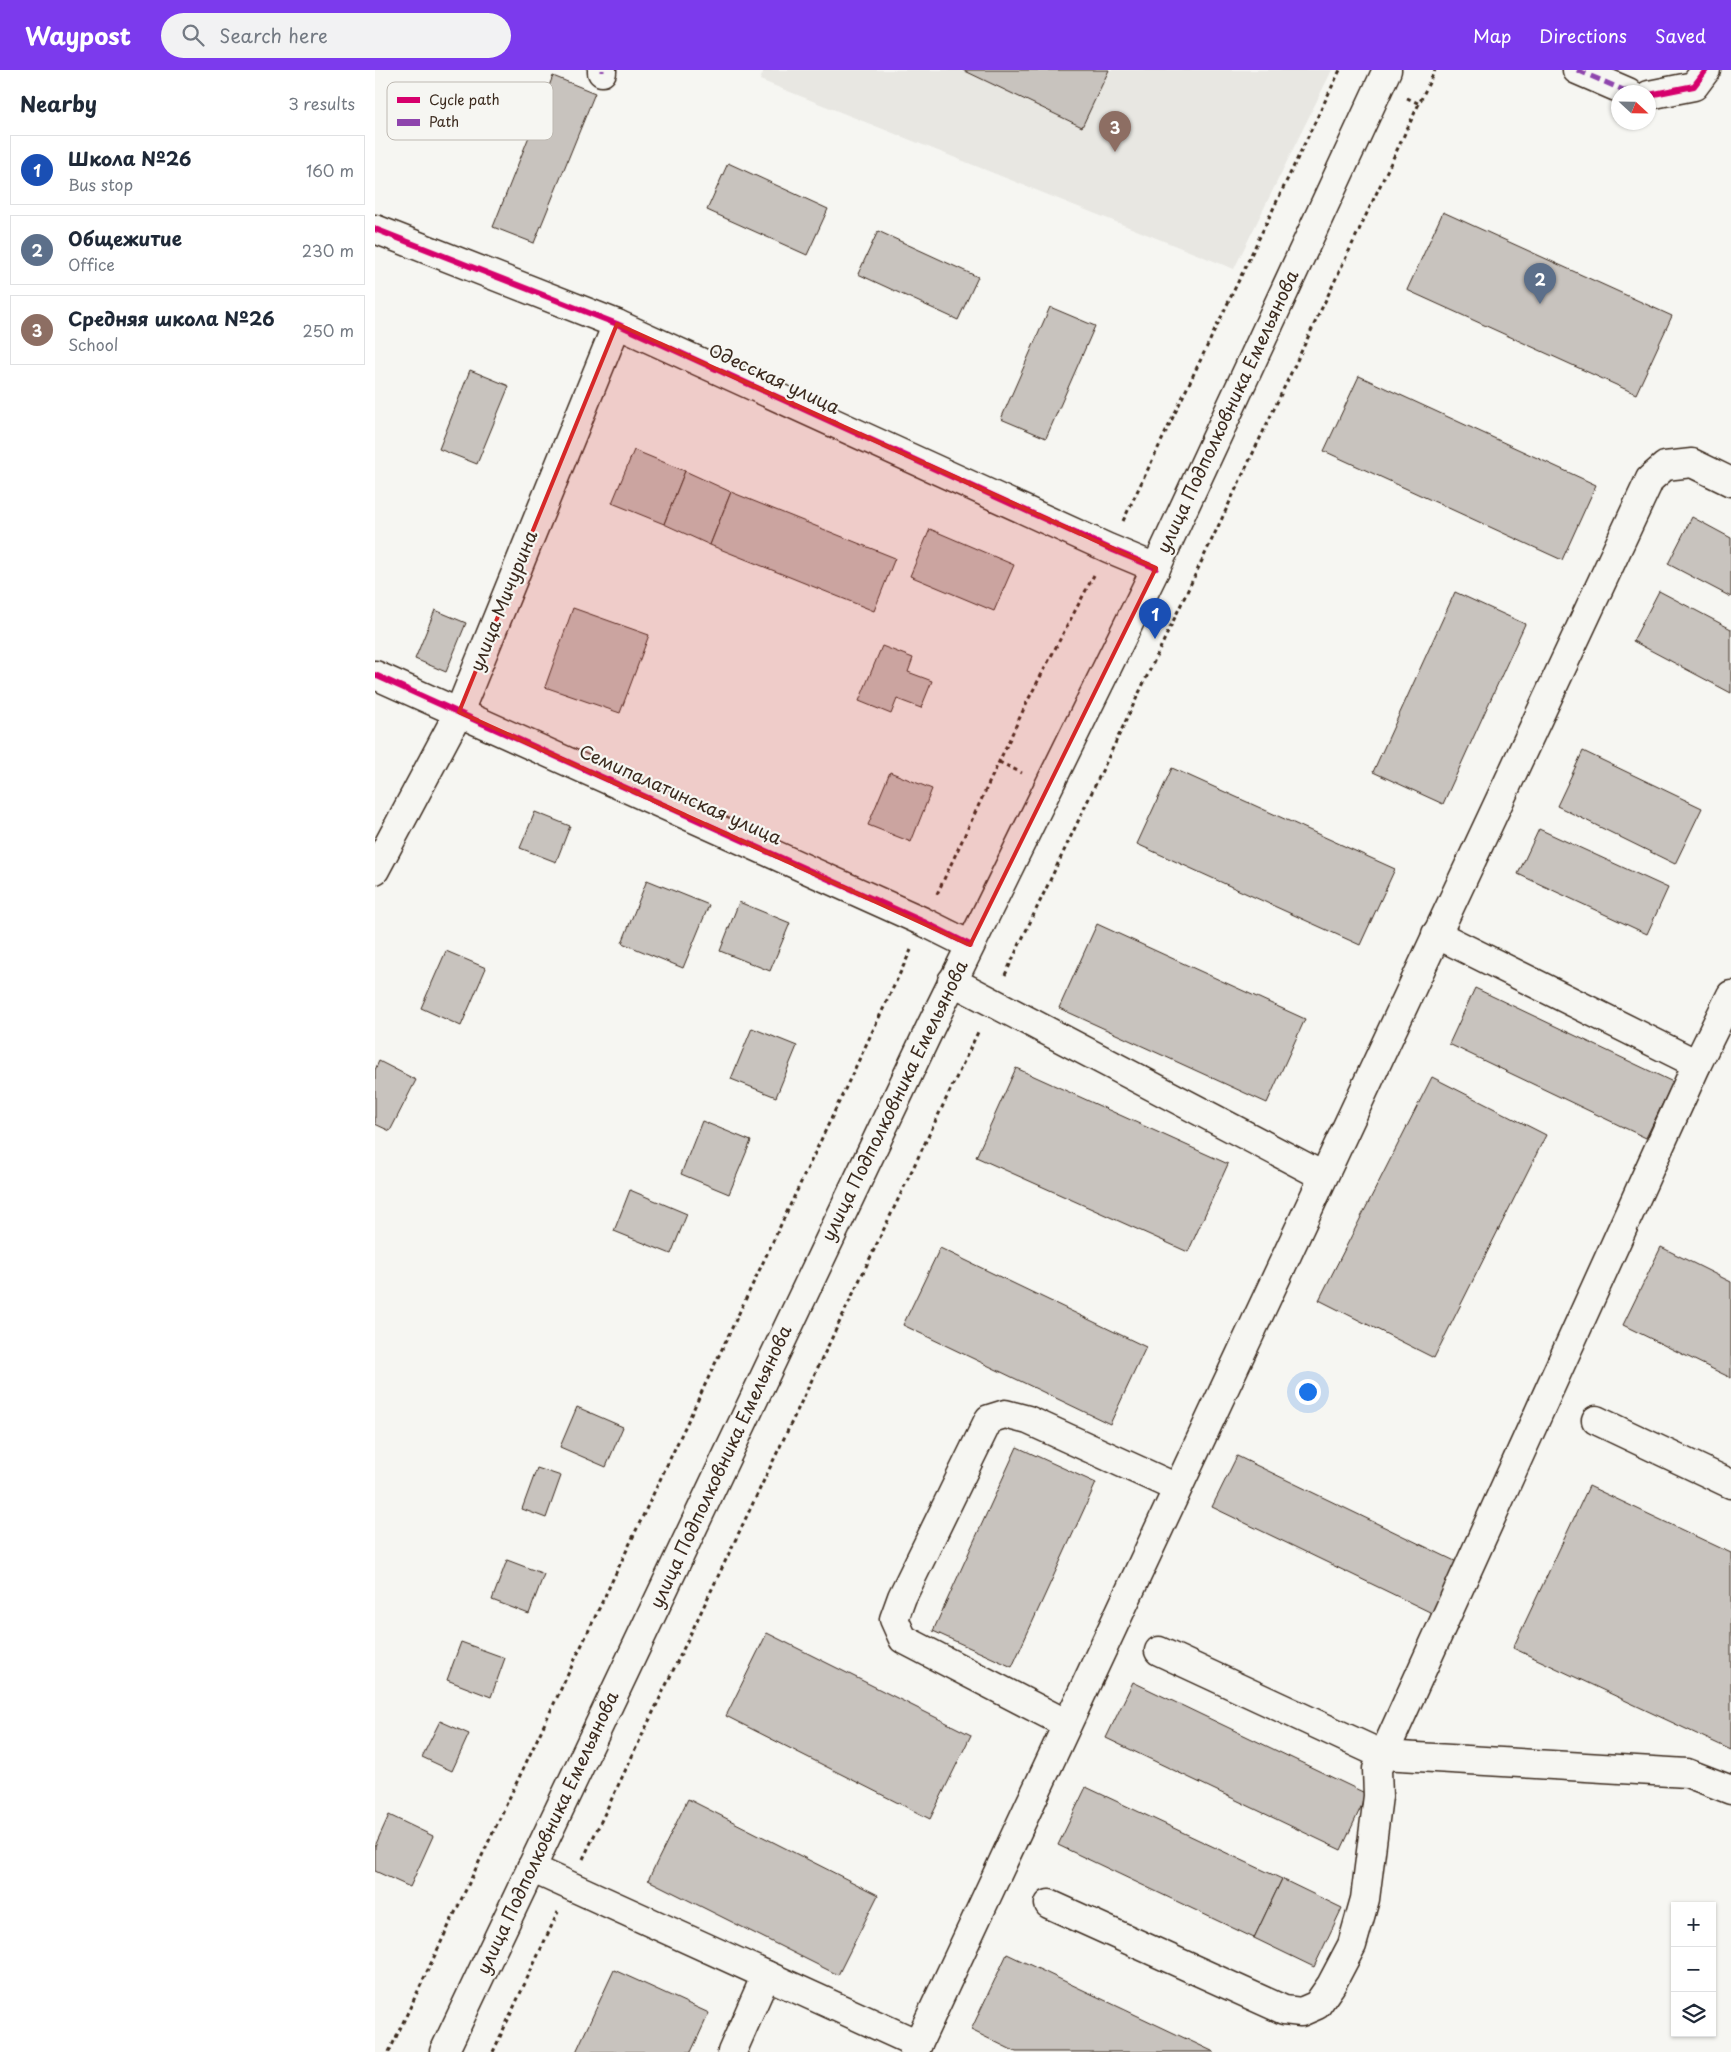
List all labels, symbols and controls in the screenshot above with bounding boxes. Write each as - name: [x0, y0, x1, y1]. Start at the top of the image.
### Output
- search box: [161, 13, 511, 58]
- text: Waypost: [25, 17, 131, 53]
- icon: search: [179, 21, 207, 49]
- text: Search here: [219, 21, 328, 49]
- text: Map: [1473, 22, 1511, 49]
- text: Directions: [1539, 22, 1627, 49]
- text: Saved: [1655, 22, 1706, 49]
- legend: [387, 82, 553, 140]
- north arrow: [1611, 85, 1656, 130]
- text: Nearby: [20, 87, 97, 119]
- text: Cycle path: [429, 89, 500, 110]
- text: 3 results: [288, 91, 355, 115]
- text: Path: [429, 111, 459, 132]
- pin: 3: [1099, 111, 1131, 152]
- text: Школа №26: [68, 144, 191, 172]
- text: 1: [33, 158, 41, 182]
- text: 160 m: [306, 158, 354, 182]
- text: Bus stop: [68, 172, 133, 196]
- text: Общежитие: [68, 224, 182, 252]
- text: 2: [31, 238, 43, 262]
- text: 230 m: [302, 238, 354, 262]
- text: Office: [68, 252, 115, 276]
- pin: 2: [1524, 263, 1556, 304]
- street label: улица Подполковника Емельянова: [1149, 265, 1305, 557]
- text: Средняя школа №26: [68, 304, 275, 332]
- text: 3: [32, 318, 42, 342]
- text: 250 m: [303, 318, 354, 342]
- text: School: [68, 332, 118, 356]
- street label: Одесская улица: [705, 335, 845, 420]
- street label: улица Мичурина: [462, 525, 543, 675]
- pin: 1: [1139, 598, 1171, 639]
- street label: Семипалатинская улица: [575, 737, 787, 851]
- street label: улица Подполковника Емельянова: [814, 955, 974, 1245]
- street label: улица Подполковника Емельянова: [642, 1320, 798, 1612]
- your location: [1295, 1379, 1321, 1405]
- street label: улица Подполковника Емельянова: [469, 1686, 625, 1978]
- map controls: [1671, 1902, 1716, 2037]
- button: +: [1671, 1902, 1716, 1947]
- button: −: [1671, 1947, 1716, 1992]
- button: layers: [1671, 1992, 1716, 2037]

